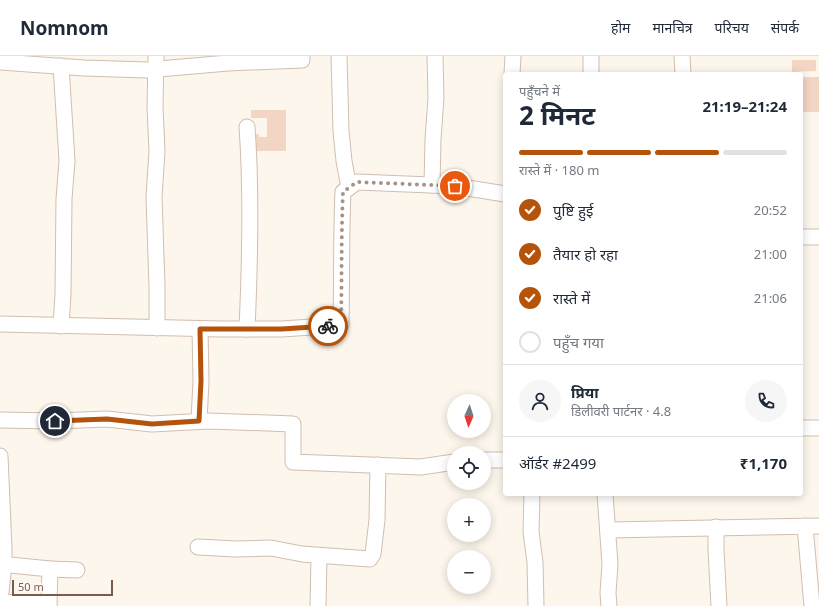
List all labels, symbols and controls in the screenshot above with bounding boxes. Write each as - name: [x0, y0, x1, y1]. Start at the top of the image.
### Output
- text: Nomnom: [20, 15, 109, 41]
- text: होम: [611, 18, 630, 37]
- text: मानचित्र: [652, 18, 693, 37]
- text: परिचय: [715, 18, 749, 37]
- text: संपर्क: [771, 18, 799, 37]
- text: पहुँचने में: [519, 82, 560, 100]
- text: 21:19–21:24: [702, 96, 787, 116]
- text: 2 मिनट: [519, 97, 595, 133]
- text: रास्ते में · 180 m: [519, 161, 599, 179]
- pin: [438, 169, 472, 203]
- icon: bag: [444, 175, 466, 197]
- icon: check: [519, 199, 541, 221]
- text: पुष्टि हुई: [553, 200, 593, 220]
- text: 20:52: [754, 201, 787, 219]
- icon: check: [519, 243, 541, 265]
- text: तैयार हो रहा: [553, 244, 618, 264]
- text: 21:00: [754, 245, 787, 263]
- icon: check: [519, 287, 541, 309]
- text: रास्ते में: [553, 288, 590, 308]
- text: 21:06: [754, 289, 787, 307]
- courier: [308, 306, 348, 346]
- icon: bike: [317, 315, 339, 337]
- text: पहुँच गया: [553, 332, 604, 352]
- button: person: [519, 380, 561, 422]
- button: phone: [745, 380, 787, 422]
- text: प्रिया: [571, 382, 599, 402]
- north arrow: [447, 394, 491, 438]
- map controls: [447, 394, 491, 594]
- text: डिलीवरी पार्टनर · 4.8: [571, 402, 671, 420]
- pin: [38, 404, 72, 438]
- icon: home: [44, 410, 66, 432]
- button: locate: [447, 446, 491, 490]
- text: ऑर्डर #2499: [519, 453, 596, 473]
- text: ₹1,170: [740, 453, 787, 473]
- button: +: [447, 498, 491, 542]
- button: −: [447, 550, 491, 594]
- scale bar: [12, 578, 113, 597]
- text: 50 m: [18, 579, 44, 594]

